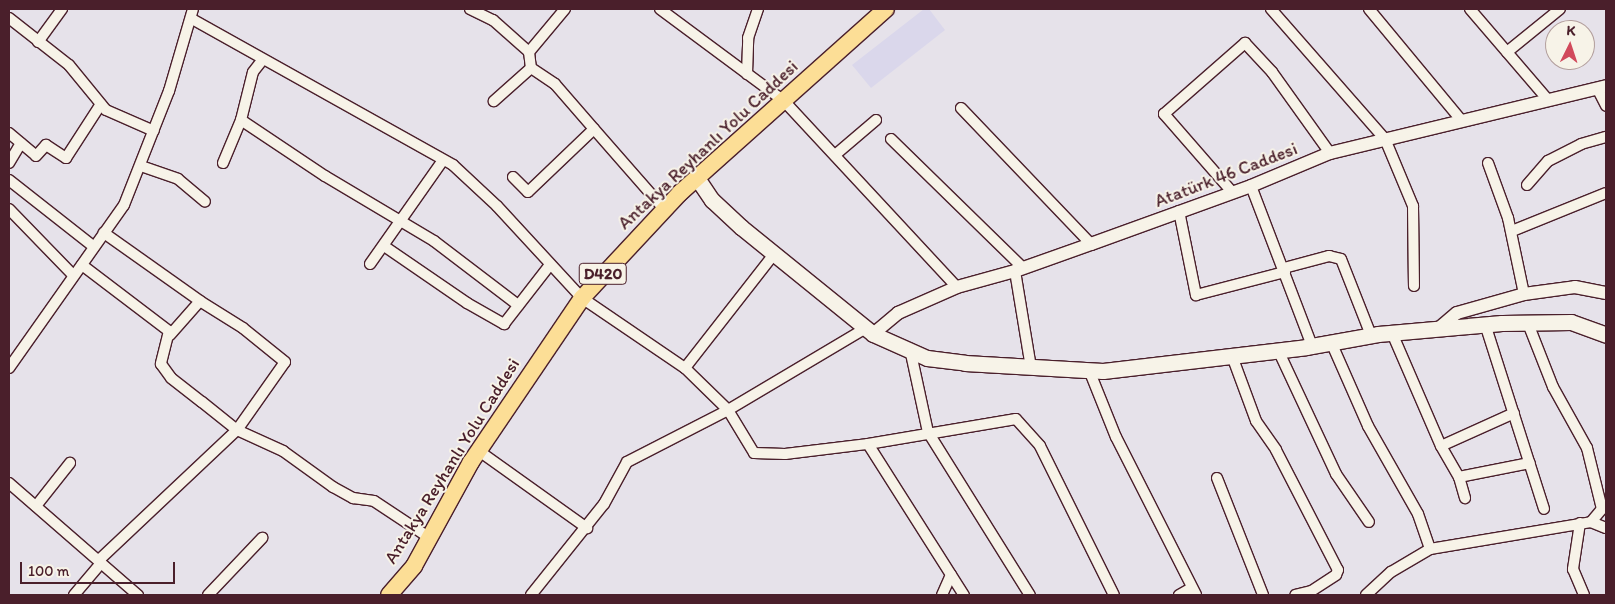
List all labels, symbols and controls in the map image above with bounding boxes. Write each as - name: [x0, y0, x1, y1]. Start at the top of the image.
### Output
- north arrow: [1545, 20, 1595, 70]
- text: K: [1566, 22, 1576, 39]
- street label: Antakya Reyhanlı Yolu Caddesi: [614, 56, 802, 234]
- street label: Atatürk 46 Caddesi: [1152, 138, 1300, 212]
- road number: D420: [578, 260, 628, 288]
- street label: Antakya Reyhanlı Yolu Caddesi: [380, 355, 524, 567]
- scale bar: [22, 552, 178, 584]
- text: 100 m: [28, 562, 69, 580]

